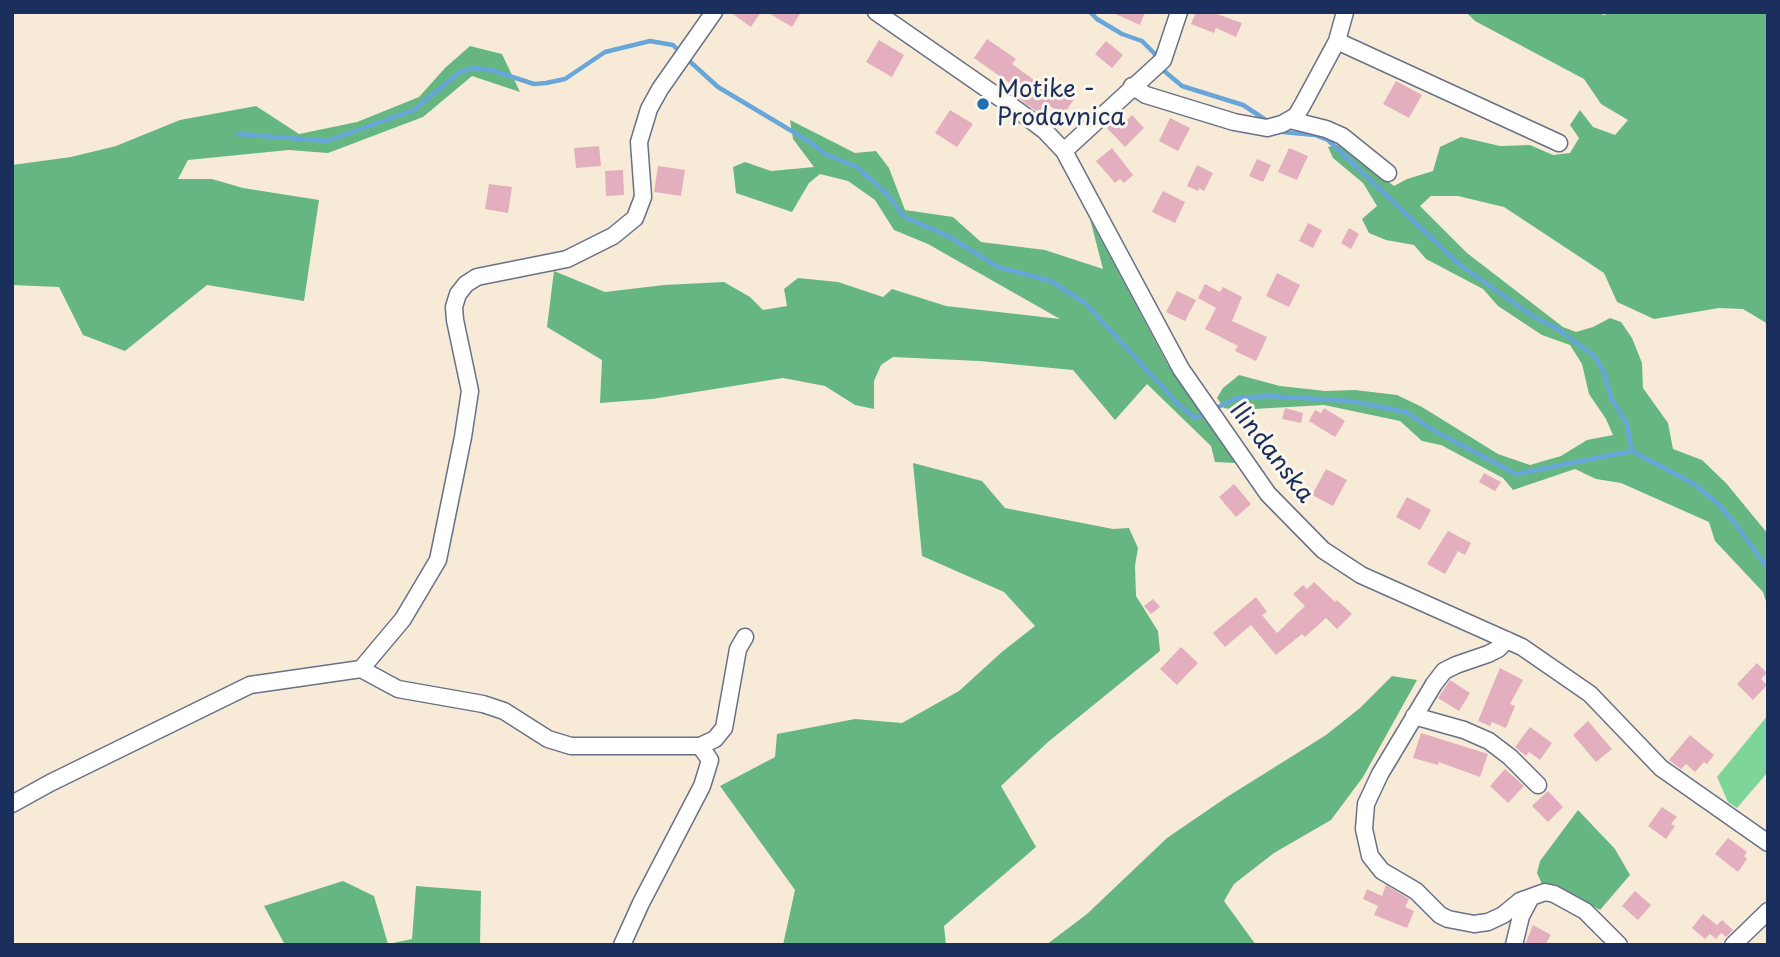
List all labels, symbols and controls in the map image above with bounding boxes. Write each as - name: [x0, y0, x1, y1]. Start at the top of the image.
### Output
- place label: Motike - Prodavnica: [997, 76, 1125, 132]
- marker: Motike - Prodavnica: [975, 96, 991, 112]
- street label: Ilindanska: [1223, 397, 1319, 509]

